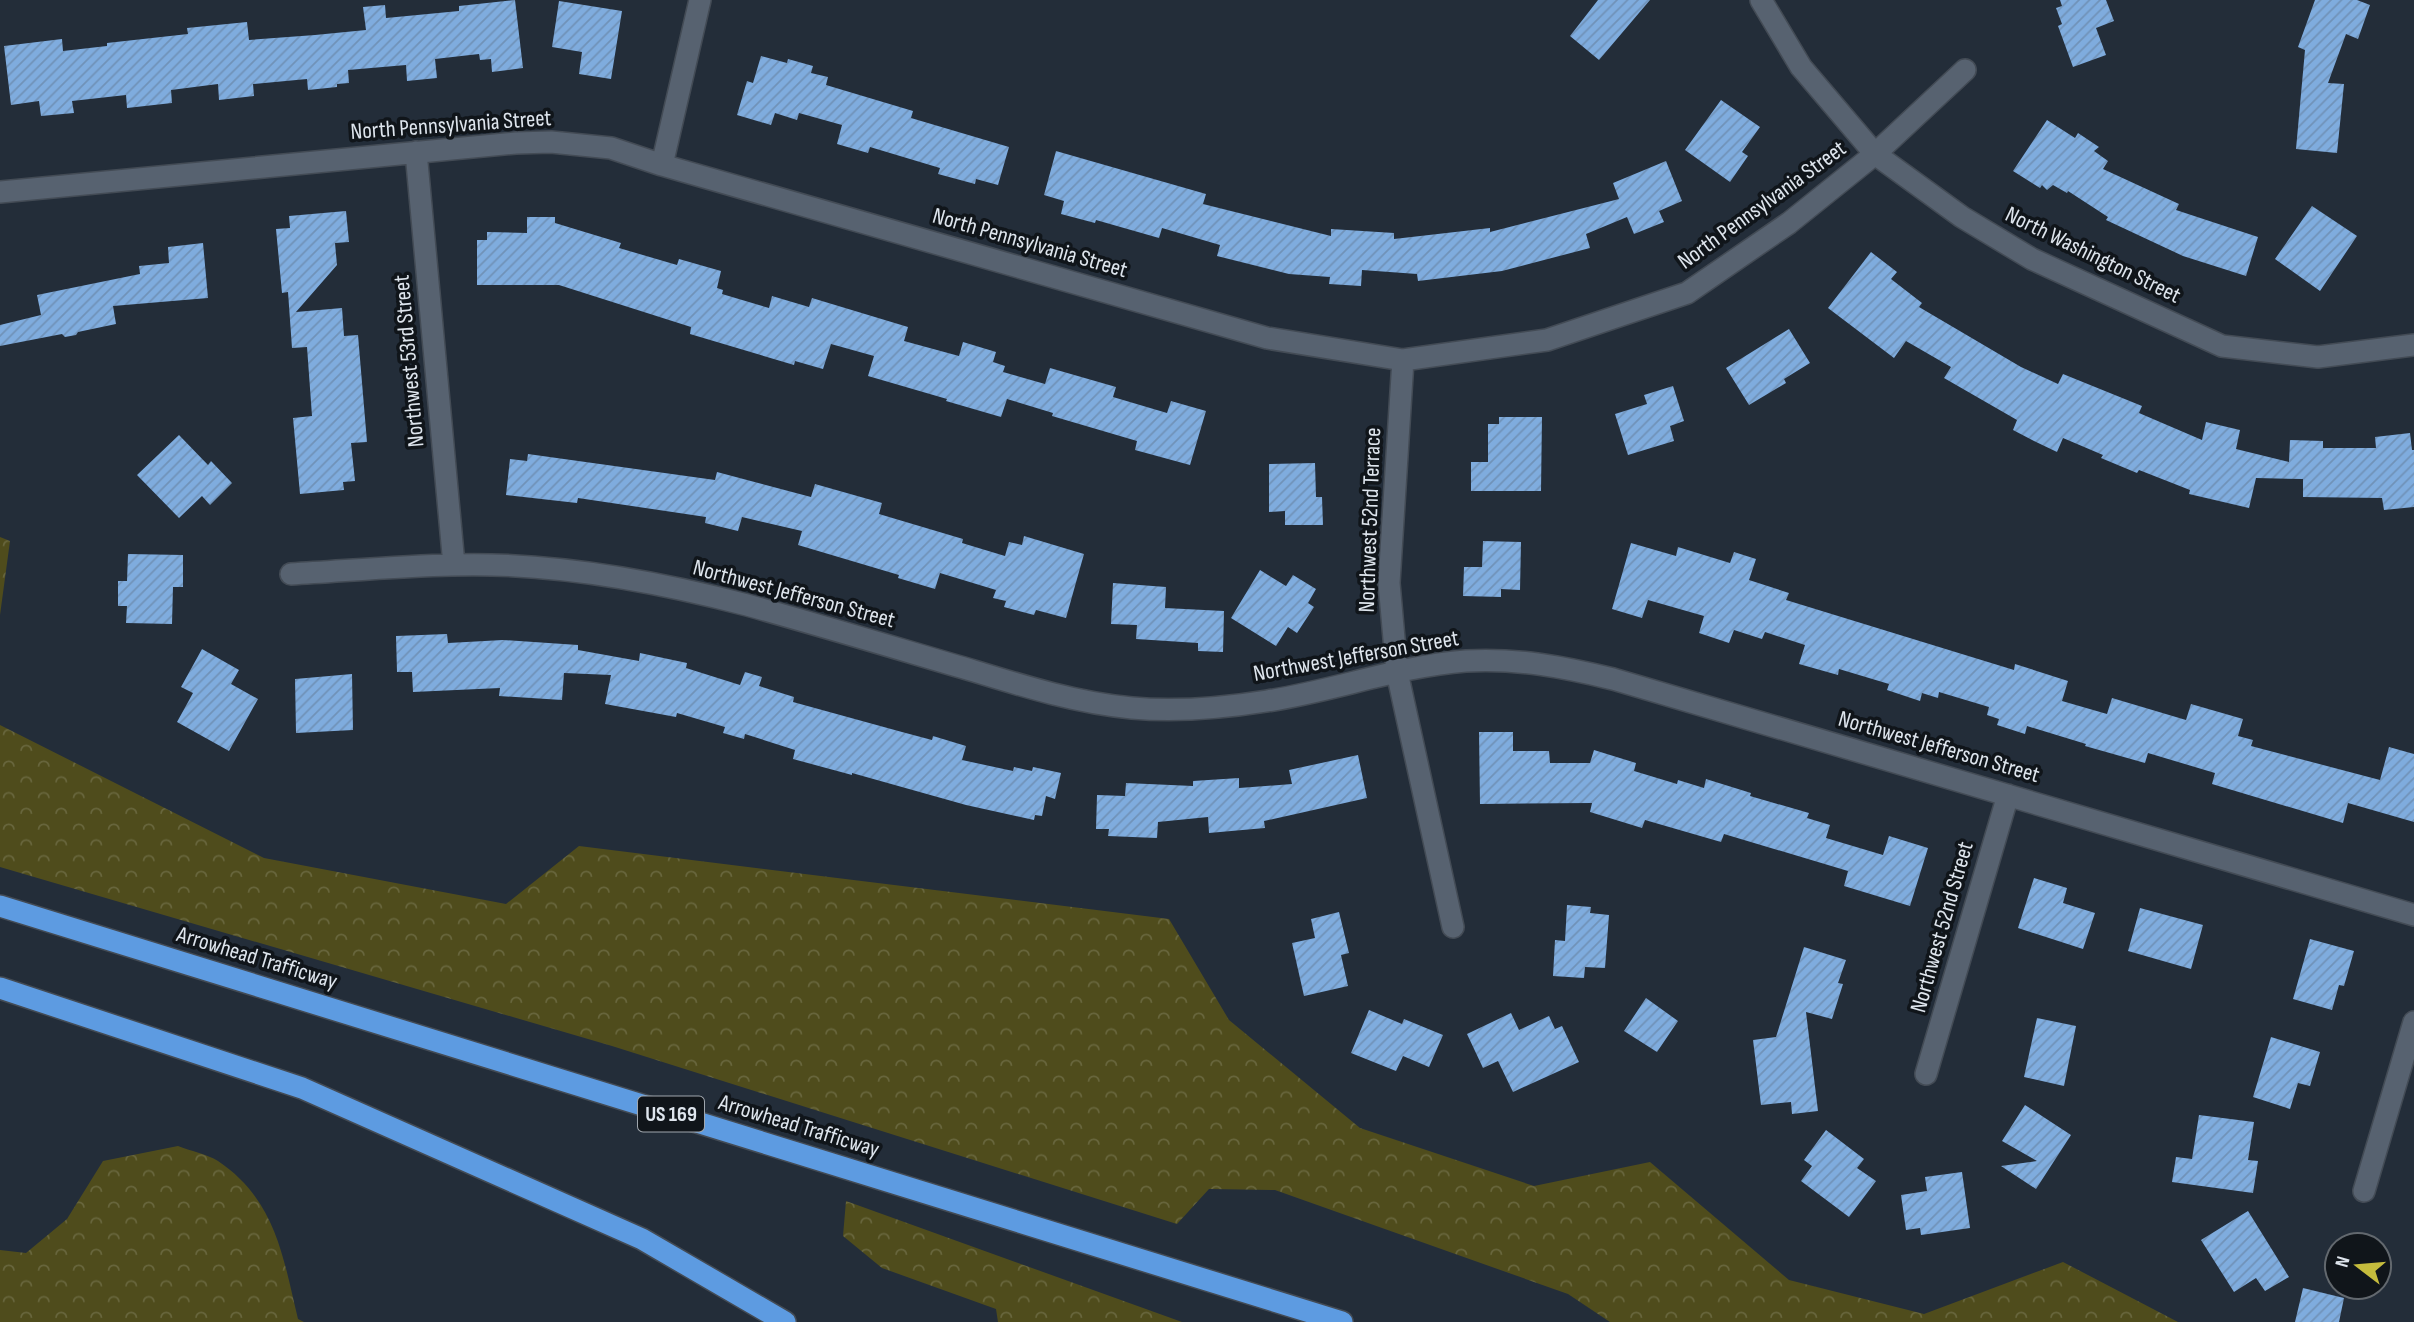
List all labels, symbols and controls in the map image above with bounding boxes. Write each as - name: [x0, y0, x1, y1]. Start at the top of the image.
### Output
- street label: North Pennsylvania Street: [350, 104, 552, 146]
- street label: North Pennsylvania Street: [1672, 135, 1852, 275]
- street label: North Washington Street: [2001, 200, 2185, 310]
- street label: North Pennsylvania Street: [929, 202, 1131, 284]
- street label: Northwest 53rd Street: [388, 274, 430, 448]
- street label: Northwest 52nd Terrace: [1353, 427, 1387, 613]
- street label: Northwest Jefferson Street: [690, 554, 898, 634]
- street label: Northwest Jefferson Street: [1251, 624, 1461, 688]
- street label: Northwest Jefferson Street: [1835, 705, 2043, 789]
- street label: Northwest 52nd Street: [1904, 838, 1980, 1016]
- street label: Arrowhead Trafficway: [172, 920, 341, 996]
- street label: Arrowhead Trafficway: [714, 1088, 883, 1164]
- road number: US 169: [638, 1096, 704, 1132]
- north arrow: [2323, 1231, 2393, 1301]
- text: N: [2331, 1254, 2356, 1270]

